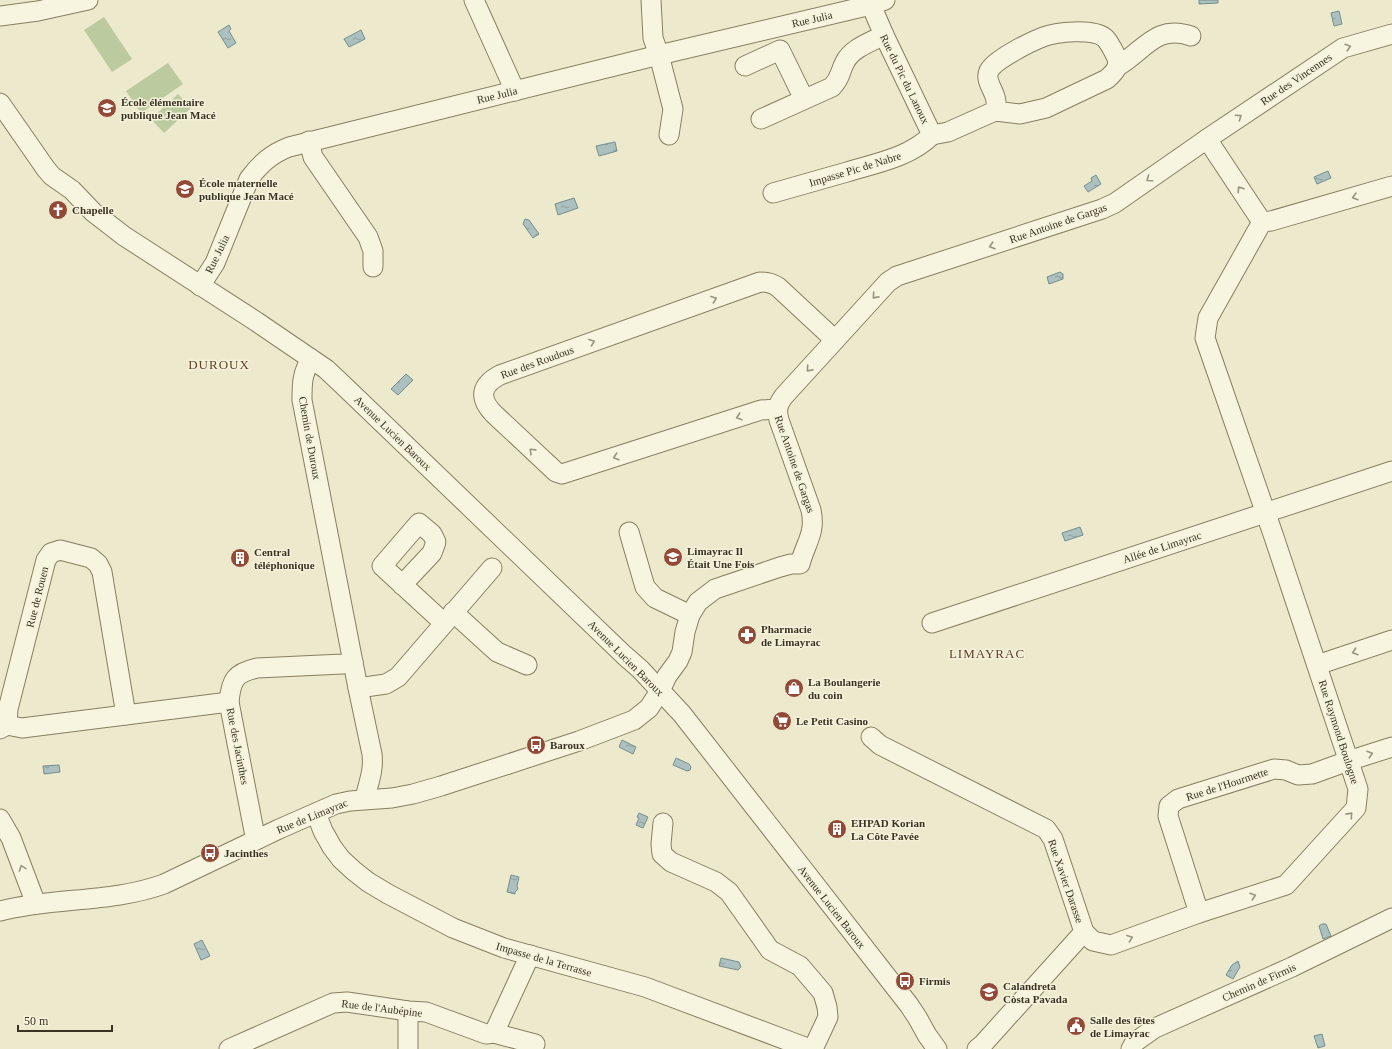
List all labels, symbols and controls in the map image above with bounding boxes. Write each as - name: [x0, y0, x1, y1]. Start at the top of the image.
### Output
- street label: Rue Julia: [791, 8, 834, 29]
- street label: Rue du Pic du Lanoux: [878, 32, 932, 126]
- one-way arrow: [1344, 43, 1351, 52]
- street label: Rue des Vincennes: [1258, 51, 1334, 107]
- street label: Rue Julia: [476, 84, 519, 106]
- place label: École élémentaire publique Jean Macé: [121, 96, 216, 121]
- school or university icon: École élémentaire publique Jean Macé: [96, 97, 118, 119]
- one-way arrow: [1235, 115, 1242, 122]
- street label: Impasse Pic de Nabre: [808, 149, 903, 189]
- one-way arrow: [1146, 174, 1153, 182]
- place label: École maternelle publique Jean Macé: [199, 177, 294, 202]
- school or university icon: École maternelle publique Jean Macé: [174, 178, 196, 200]
- one-way arrow: [1237, 186, 1245, 193]
- one-way arrow: [1351, 192, 1358, 201]
- church icon: Chapelle: [47, 199, 69, 221]
- street label: Rue Antoine de Gargas: [1008, 201, 1108, 245]
- place label: Chapelle: [72, 204, 114, 216]
- street label: Rue Julia: [203, 233, 231, 275]
- one-way arrow: [989, 241, 996, 249]
- one-way arrow: [873, 292, 880, 299]
- one-way arrow: [710, 295, 717, 303]
- one-way arrow: [588, 339, 595, 347]
- street label: Rue des Roudous: [499, 343, 575, 381]
- district label: DUROUX: [188, 357, 250, 372]
- one-way arrow: [806, 364, 813, 372]
- street label: Avenue Lucien Baroux: [352, 393, 434, 473]
- street label: Chemin de Duroux: [297, 395, 323, 481]
- one-way arrow: [736, 413, 743, 421]
- street label: Rue Antoine de Gargas: [773, 414, 817, 514]
- one-way arrow: [529, 448, 537, 455]
- one-way arrow: [612, 453, 619, 461]
- street label: Allée de Limayrac: [1121, 529, 1203, 565]
- place label: Limayrac Il Était Une Fois: [687, 545, 755, 570]
- place label: Central téléphonique: [254, 546, 315, 571]
- school or university icon: Limayrac Il Était Une Fois: [662, 546, 684, 568]
- building icon: Central téléphonique: [229, 547, 251, 569]
- street label: Rue de Rouen: [24, 565, 50, 629]
- street label: Avenue Lucien Baroux: [586, 618, 667, 699]
- place label: Pharmacie de Limayrac: [761, 623, 821, 648]
- pharmacy icon: Pharmacie de Limayrac: [736, 624, 758, 646]
- district label: LIMAYRAC: [949, 646, 1025, 661]
- one-way arrow: [1352, 647, 1359, 656]
- place label: La Boulangerie du coin: [808, 676, 881, 701]
- shop icon: La Boulangerie du coin: [783, 677, 805, 699]
- street label: Rue Raymond Boulogne: [1316, 678, 1362, 786]
- street label: Rue des Jacinthes: [225, 706, 251, 786]
- supermarket icon: Le Petit Casino: [771, 710, 793, 732]
- place label: Le Petit Casino: [796, 715, 869, 727]
- bus stop icon: Baroux: [525, 734, 547, 756]
- place label: Baroux: [550, 739, 585, 751]
- one-way arrow: [1366, 750, 1373, 759]
- street label: Rue de l'Hourmette: [1184, 765, 1270, 803]
- street label: Rue de Limayrac: [275, 796, 349, 836]
- one-way arrow: [1345, 812, 1352, 819]
- place label: EHPAD Korian La Côte Pavée: [851, 817, 925, 842]
- building icon: EHPAD Korian La Côte Pavée: [826, 818, 848, 840]
- street label: Rue Xavier Darasse: [1046, 837, 1086, 925]
- bus stop icon: Jacinthes: [199, 842, 221, 864]
- place label: Jacinthes: [224, 847, 269, 859]
- street label: Avenue Lucien Baroux: [796, 863, 868, 951]
- one-way arrow: [19, 864, 27, 871]
- one-way arrow: [1249, 892, 1256, 901]
- one-way arrow: [1126, 934, 1133, 943]
- street label: Impasse de la Terrasse: [495, 940, 593, 978]
- street label: Chemin de Firmis: [1220, 960, 1298, 1004]
- bus stop icon: Firmis: [894, 970, 916, 992]
- place label: Firmis: [919, 975, 951, 987]
- place label: Calandreta Còsta Pavada: [1003, 980, 1068, 1005]
- school or university icon: Calandreta Còsta Pavada: [978, 981, 1000, 1003]
- street label: Rue de l'Aubépine: [341, 997, 423, 1019]
- scale bar: [18, 1007, 112, 1033]
- text: 50 m: [24, 1014, 49, 1028]
- place label: Salle des fêtes de Limayrac: [1090, 1014, 1155, 1039]
- public building icon: Salle des fêtes de Limayrac: [1065, 1015, 1087, 1037]

